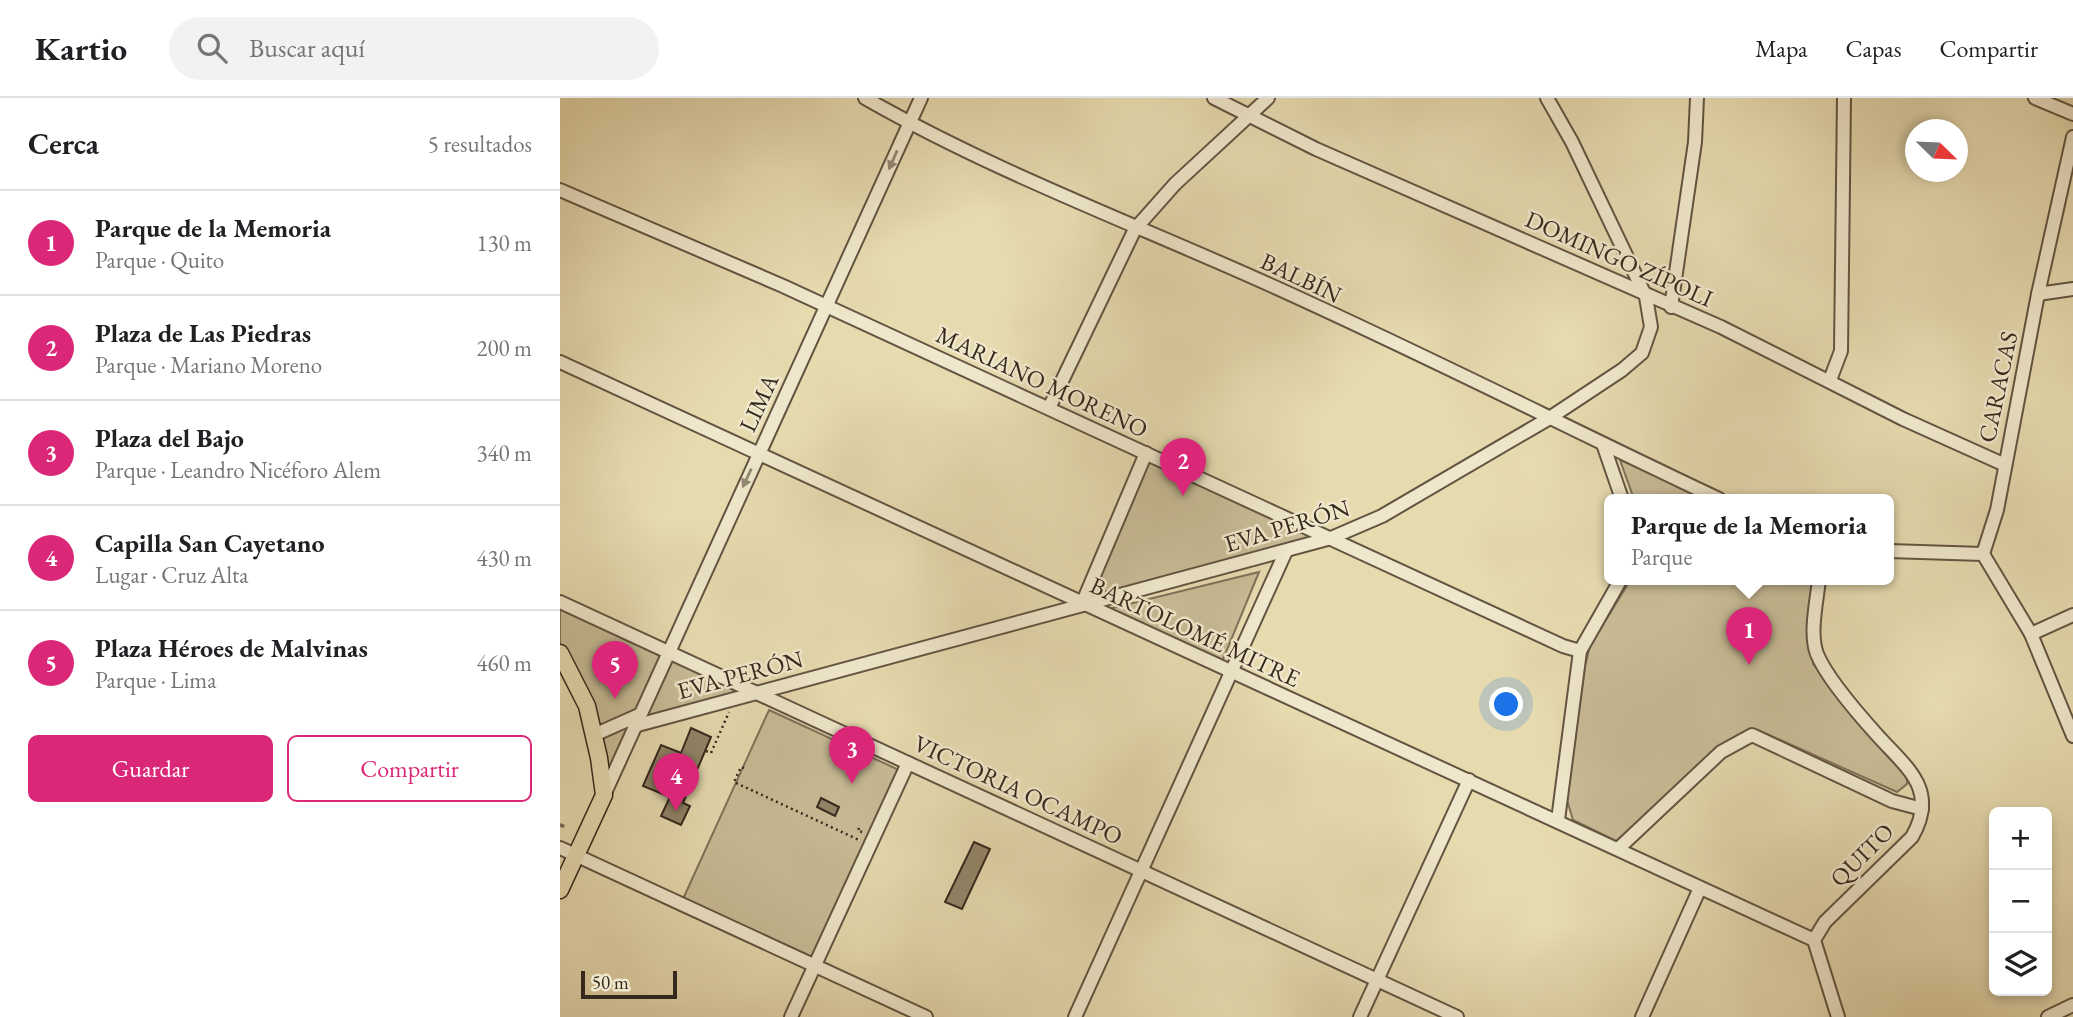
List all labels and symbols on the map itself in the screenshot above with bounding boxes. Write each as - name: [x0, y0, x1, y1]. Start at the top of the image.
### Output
- north arrow: [1905, 119, 1968, 182]
- one-way arrow: [887, 150, 899, 170]
- street label: DOMINGO ZÍPOLI: [1521, 203, 1718, 314]
- street label: BALBÍN: [1256, 245, 1347, 310]
- street label: MARIANO MORENO: [931, 319, 1153, 444]
- street label: CARACAS: [1971, 329, 2024, 445]
- street label: LIMA: [732, 369, 786, 437]
- pin: 2: [1160, 438, 1206, 496]
- one-way arrow: [741, 468, 753, 488]
- street label: EVA PERÓN: [1221, 492, 1353, 559]
- street label: BARTOLOMÉ MITRE: [1085, 569, 1305, 694]
- pin: 1: [1726, 607, 1772, 665]
- pin: 5: [592, 641, 638, 699]
- street label: EVA PERÓN: [673, 643, 806, 706]
- your location: [1489, 687, 1523, 721]
- pin: 3: [829, 726, 875, 784]
- street label: VICTORIA OCAMPO: [909, 728, 1128, 852]
- pin: 4: [653, 753, 699, 811]
- street label: QUITO: [1823, 816, 1900, 893]
- scale bar: [581, 968, 677, 1000]

